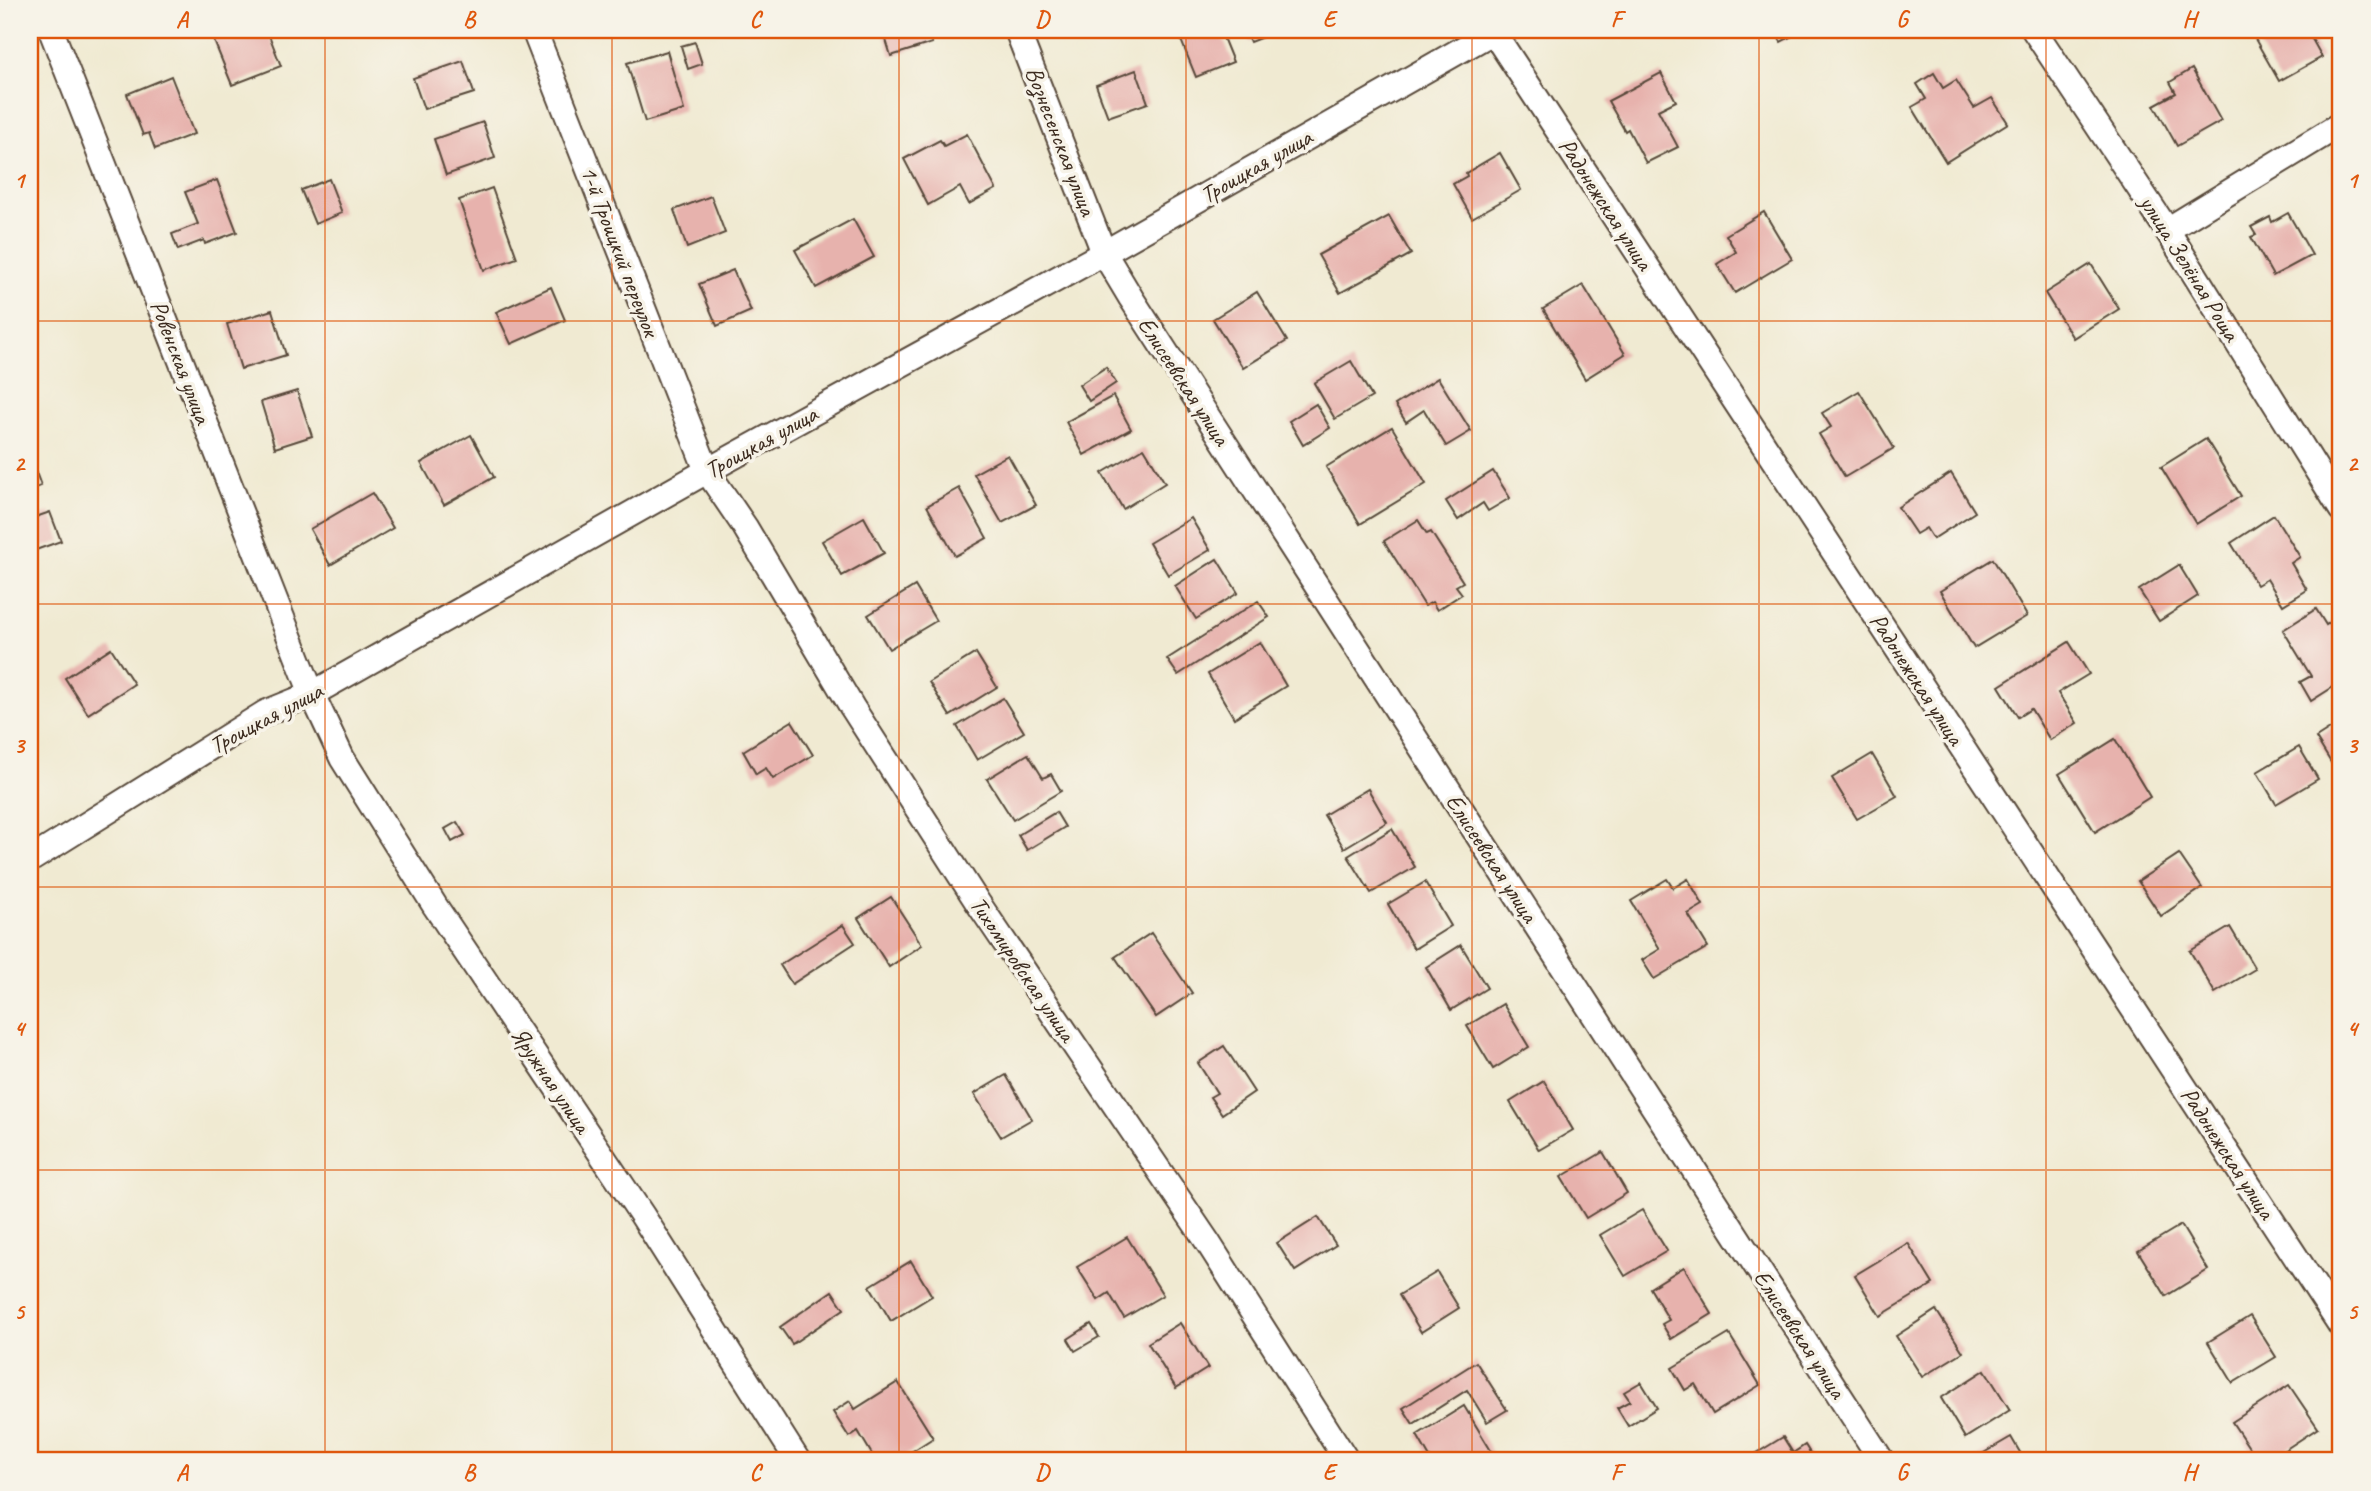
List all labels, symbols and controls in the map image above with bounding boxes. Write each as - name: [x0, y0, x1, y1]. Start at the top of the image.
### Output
- text: A: [176, 5, 190, 34]
- text: B: [463, 5, 477, 34]
- text: C: [750, 5, 764, 34]
- text: D: [1035, 5, 1051, 34]
- text: E: [1323, 5, 1339, 34]
- text: F: [1611, 5, 1627, 34]
- text: G: [1896, 5, 1911, 34]
- text: H: [2182, 5, 2200, 34]
- street label: Вознесенская улица: [1018, 62, 1104, 221]
- street label: Троицкая улица: [1195, 121, 1319, 210]
- street label: Радонежская улица: [1552, 132, 1661, 277]
- street label: 1-й Троицкий переулок: [574, 161, 667, 343]
- text: 1: [14, 166, 27, 195]
- text: 1: [2347, 166, 2360, 195]
- street label: улица Зелёная Роща: [2132, 188, 2248, 348]
- street label: Ровенская улица: [144, 296, 219, 429]
- street label: Елисеевская улица: [1131, 311, 1237, 452]
- street label: Троицкая улица: [699, 398, 824, 485]
- text: 2: [14, 449, 27, 478]
- text: 2: [2347, 449, 2360, 478]
- street label: Радонежская улица: [1863, 607, 1972, 752]
- street label: Троицкая улица: [204, 675, 329, 760]
- text: 3: [14, 731, 27, 760]
- text: 3: [2347, 731, 2360, 760]
- street label: Елисеевская улица: [1439, 788, 1545, 929]
- street label: Тихомировская улица: [963, 891, 1084, 1049]
- text: 4: [14, 1014, 27, 1043]
- text: 4: [2347, 1014, 2360, 1043]
- street label: Яружная улица: [505, 1021, 599, 1141]
- street label: Радонежская улица: [2174, 1081, 2283, 1226]
- street label: Елисеевская улица: [1747, 1264, 1853, 1405]
- text: 5: [14, 1297, 26, 1326]
- text: 5: [2347, 1297, 2359, 1326]
- text: A: [176, 1458, 190, 1487]
- text: B: [463, 1458, 477, 1487]
- text: C: [750, 1458, 764, 1487]
- text: D: [1035, 1458, 1051, 1487]
- text: E: [1323, 1458, 1339, 1487]
- text: F: [1611, 1458, 1627, 1487]
- text: G: [1896, 1458, 1911, 1487]
- text: H: [2182, 1458, 2200, 1487]

